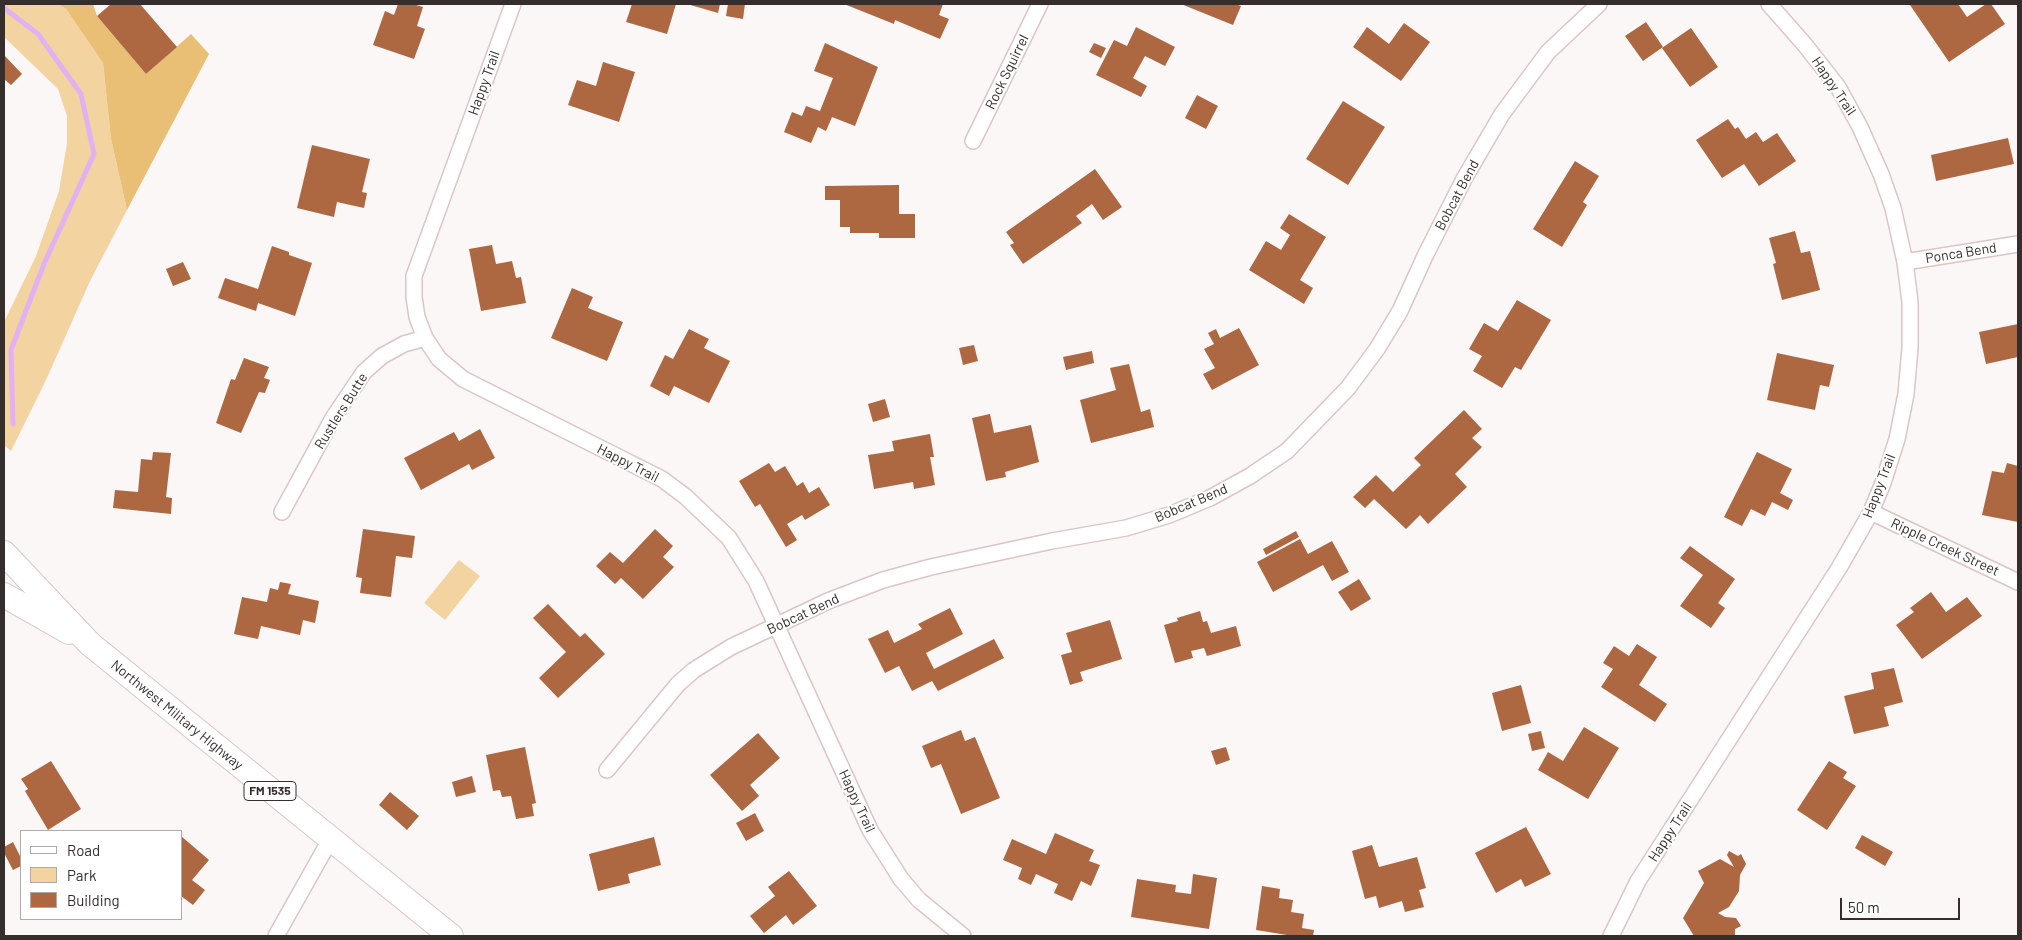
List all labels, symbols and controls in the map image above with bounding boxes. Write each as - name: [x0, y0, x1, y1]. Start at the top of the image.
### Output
- street label: Rock Squirrel: [982, 32, 1032, 112]
- street label: Happy Trail: [465, 49, 503, 117]
- street label: Happy Trail: [1808, 53, 1860, 119]
- street label: Bobcat Bend: [1431, 157, 1483, 233]
- street label: Ponca Bend: [1924, 239, 1998, 267]
- street label: Rustlers Butte: [311, 370, 371, 452]
- street label: Happy Trail: [594, 440, 662, 486]
- street label: Happy Trail: [1859, 452, 1899, 520]
- street label: Bobcat Bend: [1152, 480, 1230, 526]
- street label: Ripple Creek Street: [1888, 515, 2002, 579]
- street label: Bobcat Bend: [764, 590, 842, 638]
- street label: Northwest Military Highway: [108, 656, 246, 774]
- street label: Happy Trail: [835, 767, 879, 835]
- road number: FM 1535: [244, 781, 296, 800]
- street label: Happy Trail: [1645, 799, 1695, 865]
- legend: [20, 830, 182, 920]
- text: Road: [67, 841, 100, 859]
- text: Park: [67, 866, 96, 884]
- scale bar: [1842, 888, 1962, 920]
- text: Building: [67, 891, 120, 909]
- text: 50 m: [1848, 898, 1880, 916]

